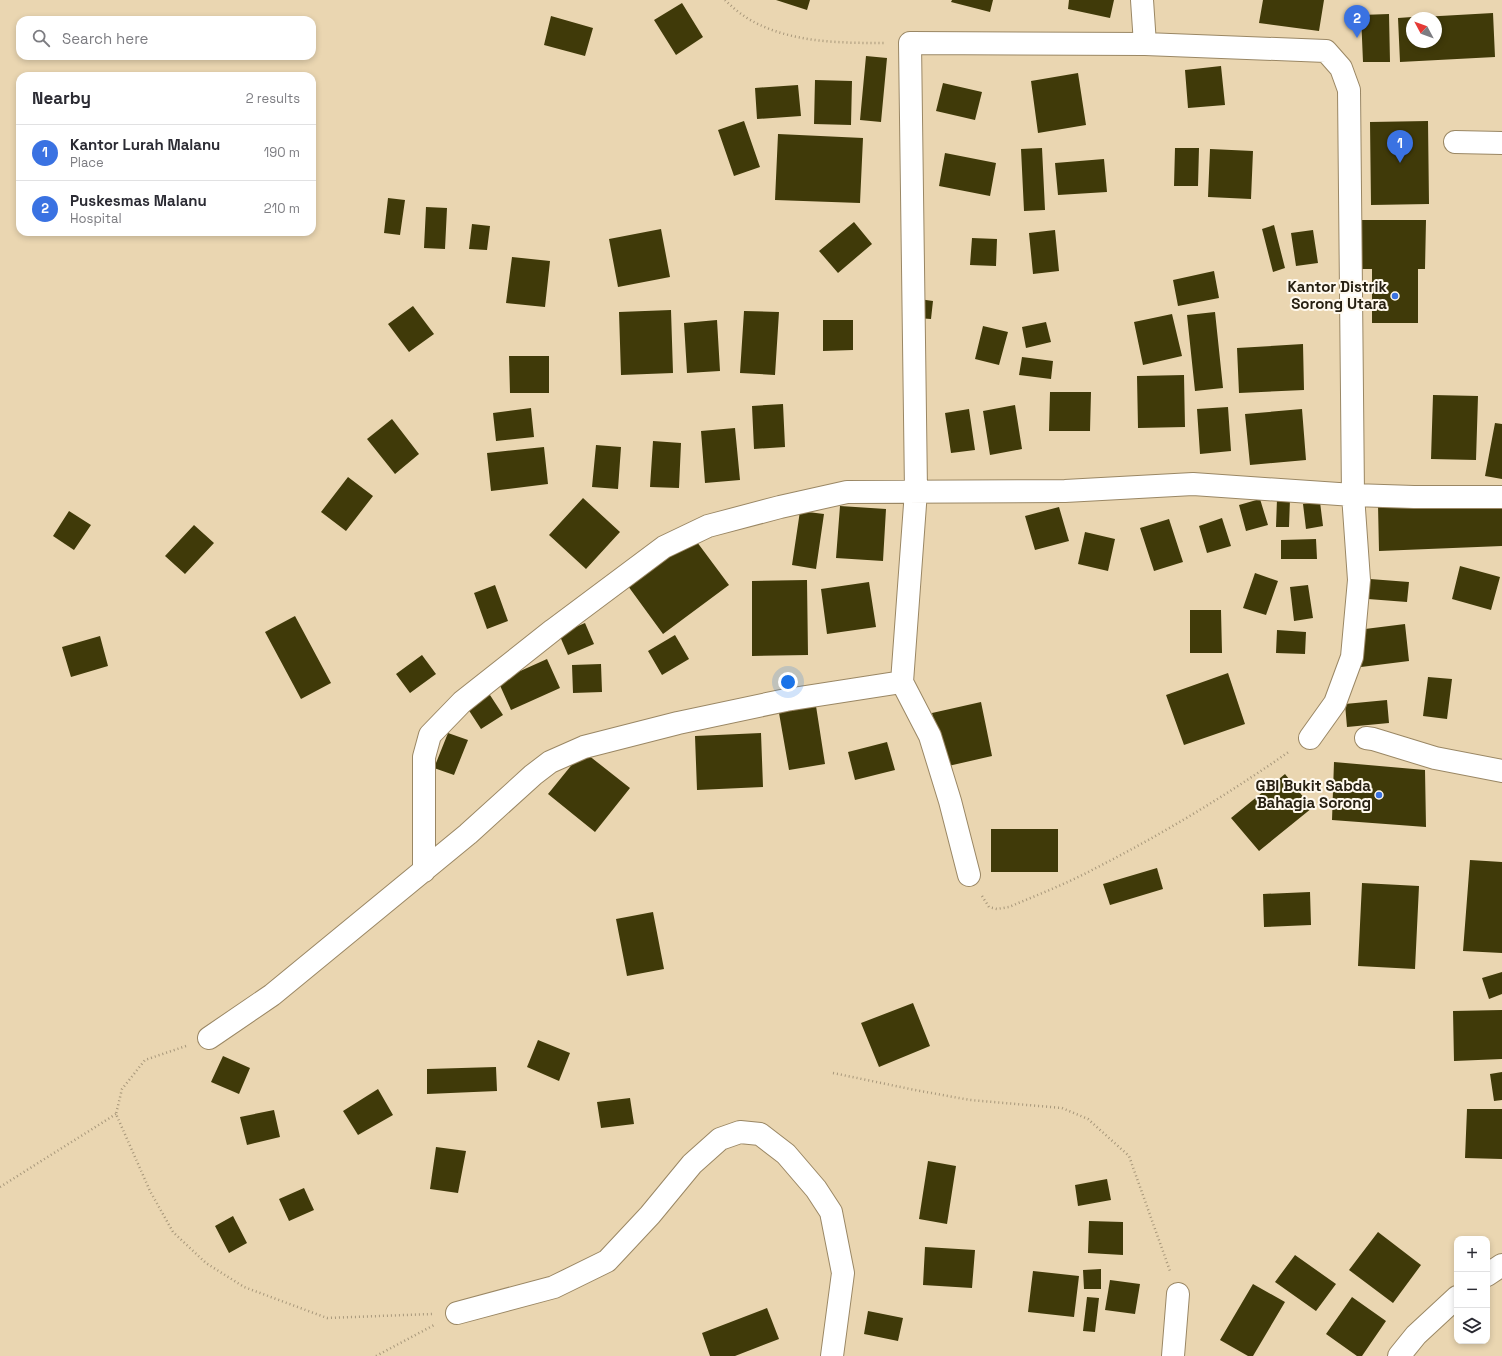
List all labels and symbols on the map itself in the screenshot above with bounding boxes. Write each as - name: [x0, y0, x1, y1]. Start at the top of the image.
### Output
- pin: 2: [1344, 5, 1370, 38]
- north arrow: [1406, 12, 1442, 48]
- pin: 1: [1387, 130, 1413, 163]
- place label: Kantor Distrik Sorong Utara: [1287, 277, 1388, 313]
- marker: Kantor Distrik Sorong Utara: [1390, 291, 1400, 301]
- your location: [778, 672, 798, 692]
- place label: GBI Bukit Sabda Bahagia Sorong: [1255, 776, 1371, 812]
- marker: GBI Bukit Sabda Bahagia Sorong: [1374, 790, 1384, 800]

